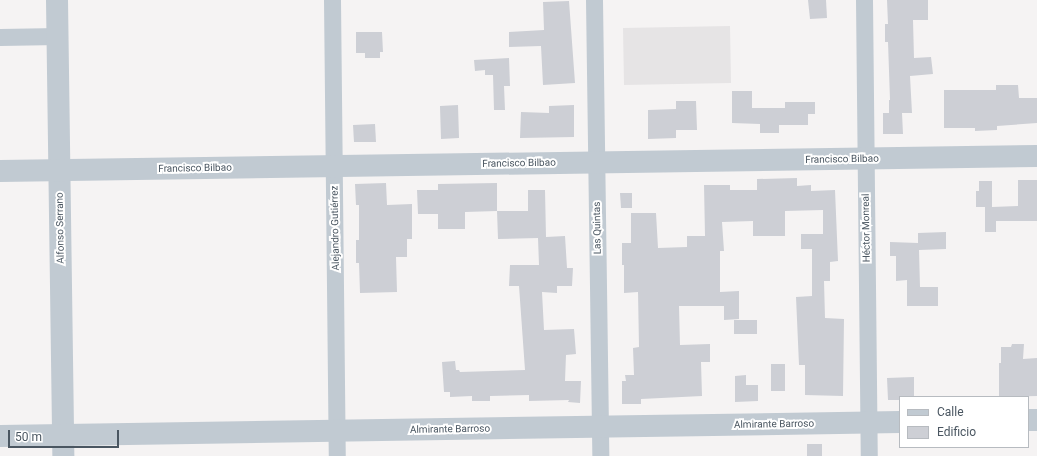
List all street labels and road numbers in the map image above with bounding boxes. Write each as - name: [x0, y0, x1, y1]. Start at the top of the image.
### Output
- street label: Francisco Bilbao: [805, 152, 879, 166]
- street label: Francisco Bilbao: [482, 156, 556, 170]
- street label: Francisco Bilbao: [158, 161, 232, 175]
- street label: Alejandro Gutiérrez: [328, 185, 342, 271]
- street label: Alfonso Serrano: [53, 192, 67, 264]
- street label: Héctor Monreal: [859, 193, 873, 263]
- street label: Las Quintas: [591, 202, 603, 254]
- street label: Almirante Barroso: [734, 417, 814, 431]
- street label: Almirante Barroso: [410, 422, 490, 436]

